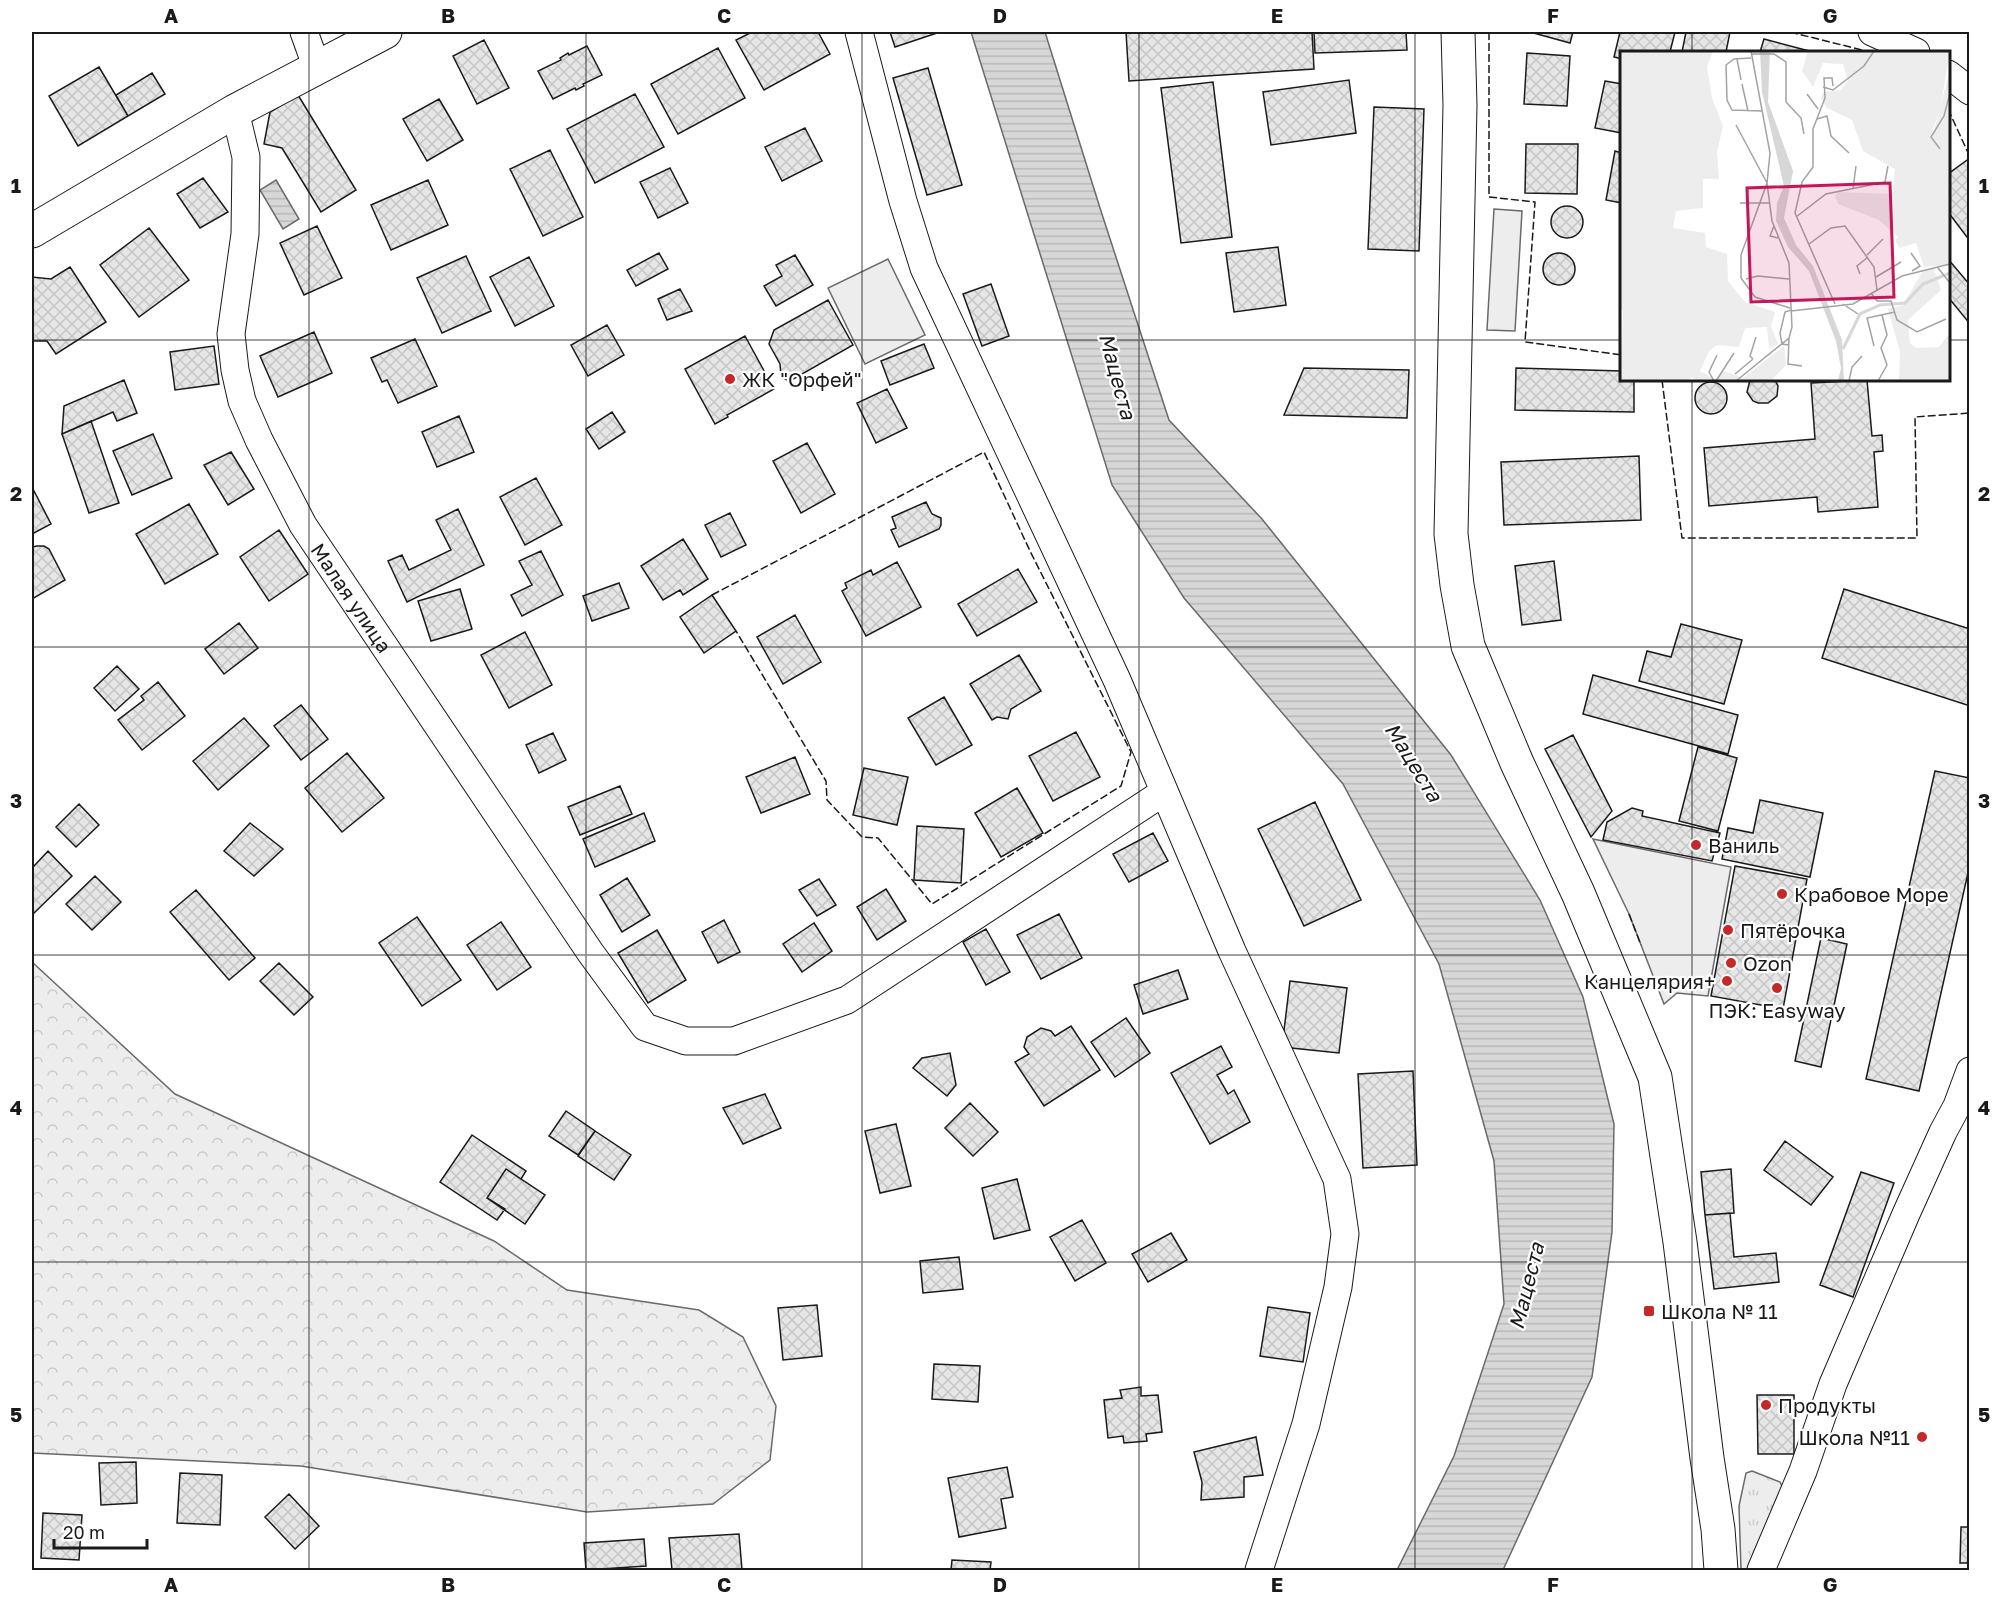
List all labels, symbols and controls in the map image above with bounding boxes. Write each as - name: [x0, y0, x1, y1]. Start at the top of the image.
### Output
- text: A: [164, 3, 178, 27]
- text: B: [441, 3, 455, 27]
- text: C: [717, 3, 731, 27]
- text: D: [993, 3, 1007, 27]
- text: E: [1271, 3, 1283, 27]
- text: F: [1547, 3, 1559, 27]
- text: G: [1823, 3, 1837, 27]
- inset map: [1620, 51, 1950, 381]
- text: 1: [11, 173, 21, 197]
- text: 1: [1979, 173, 1989, 197]
- water label: Мацеста: [1094, 330, 1142, 423]
- place label: ЖК "Орфей": [742, 367, 862, 391]
- marker: ЖК "Орфей": [723, 372, 737, 386]
- text: 2: [10, 481, 22, 505]
- text: 2: [1978, 481, 1990, 505]
- street label: Малая улица: [307, 538, 397, 657]
- water label: Мацеста: [1380, 718, 1449, 807]
- text: 3: [10, 788, 22, 812]
- text: 3: [1978, 788, 1990, 812]
- place label: Ваниль: [1708, 833, 1779, 857]
- marker: Ваниль: [1689, 838, 1703, 852]
- place label: Крабовое Море: [1794, 882, 1949, 906]
- marker: Крабовое Море: [1775, 887, 1789, 901]
- place label: Пятёрочка: [1740, 918, 1846, 942]
- marker: Пятёрочка: [1721, 923, 1735, 937]
- place label: Ozon: [1743, 951, 1792, 975]
- marker: Ozon: [1724, 956, 1738, 970]
- place label: Канцелярия+: [1584, 969, 1715, 993]
- marker: Канцелярия+: [1720, 974, 1734, 988]
- marker: ПЭК: Easyway: [1770, 981, 1784, 995]
- place label: ПЭК: Easyway: [1709, 998, 1846, 1022]
- text: 4: [10, 1095, 22, 1119]
- text: 4: [1978, 1095, 1990, 1119]
- water label: Мацеста: [1503, 1239, 1550, 1332]
- place label: Школа № 11: [1661, 1299, 1778, 1323]
- marker: Школа № 11: [1642, 1304, 1656, 1318]
- place label: Продукты: [1778, 1393, 1876, 1417]
- marker: Продукты: [1759, 1398, 1773, 1412]
- text: 5: [10, 1402, 22, 1426]
- text: 5: [1978, 1402, 1990, 1426]
- place label: Школа №11: [1798, 1425, 1910, 1449]
- marker: Школа №11: [1915, 1430, 1929, 1444]
- scale bar: [54, 1512, 147, 1550]
- text: 20 m: [63, 1521, 105, 1543]
- text: A: [164, 1572, 178, 1596]
- text: B: [441, 1572, 455, 1596]
- text: C: [717, 1572, 731, 1596]
- text: D: [993, 1572, 1007, 1596]
- text: E: [1271, 1572, 1283, 1596]
- text: F: [1547, 1572, 1559, 1596]
- text: G: [1823, 1572, 1837, 1596]

